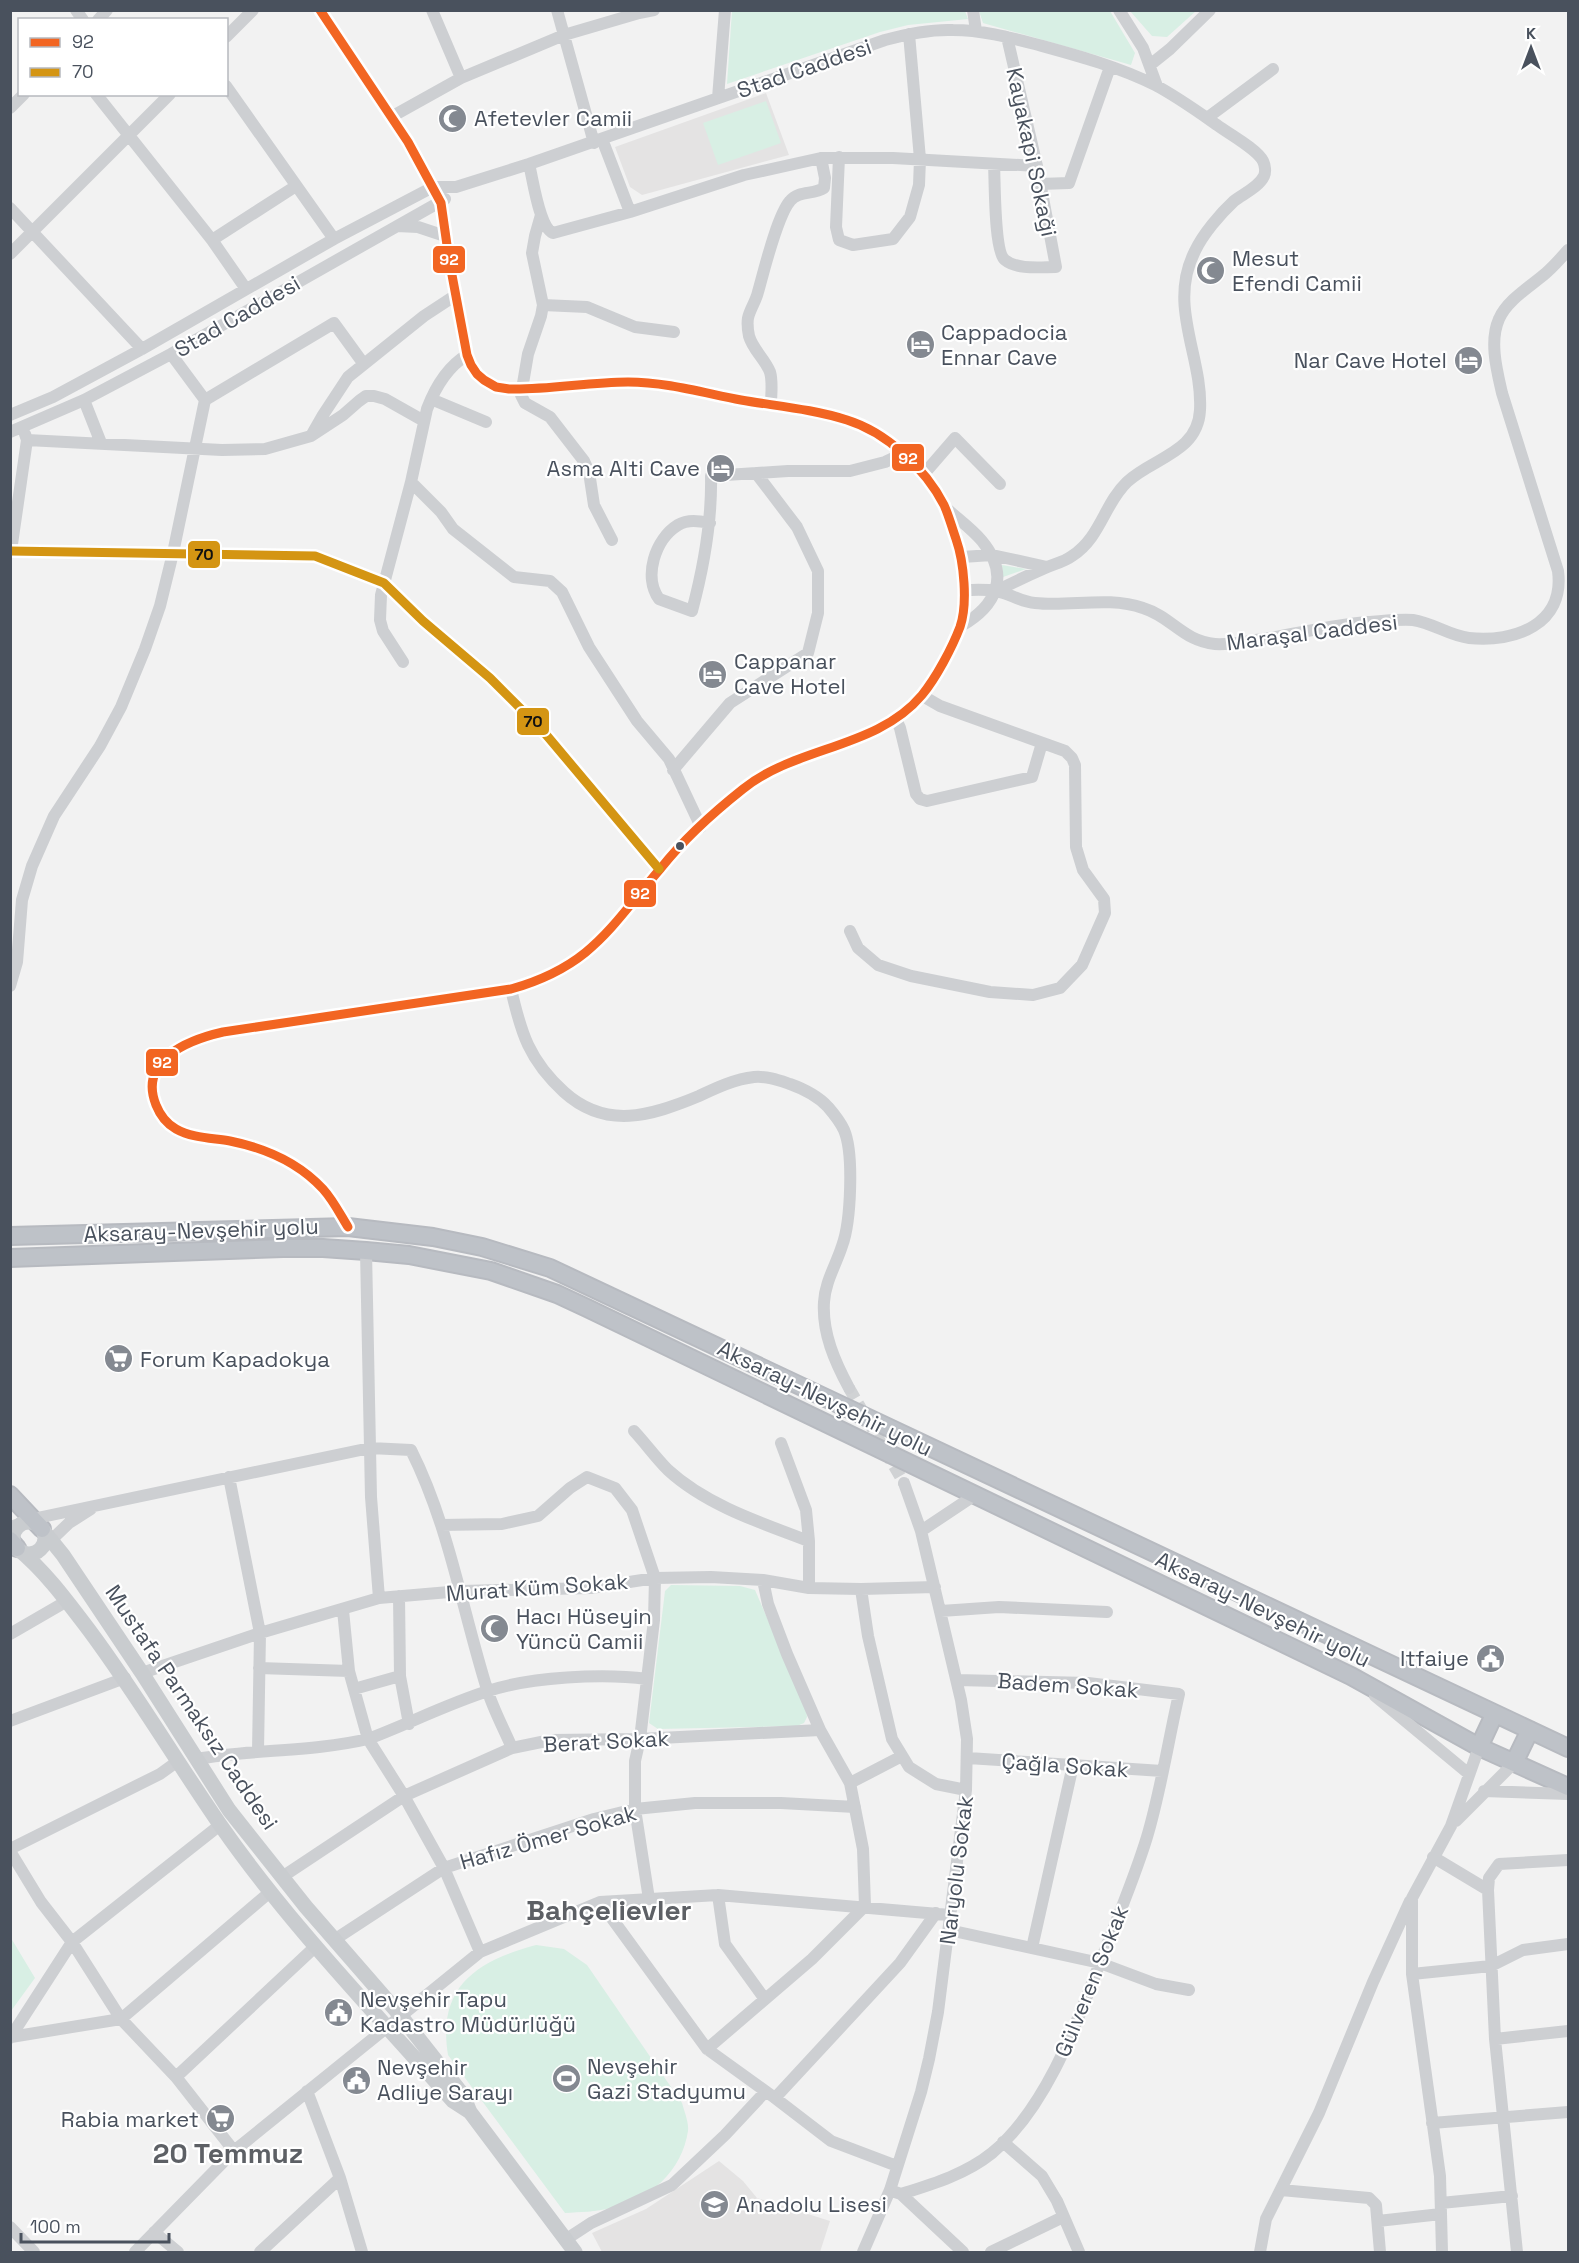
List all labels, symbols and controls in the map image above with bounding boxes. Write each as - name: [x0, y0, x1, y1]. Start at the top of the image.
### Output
- legend: [18, 18, 228, 96]
- north arrow: [1501, 18, 1561, 78]
- text: K: [1526, 23, 1536, 44]
- text: 92: [72, 30, 94, 53]
- street label: Stad Caddesi: [733, 32, 875, 104]
- text: 70: [72, 60, 94, 83]
- street label: Kayakapi Sokaği: [1000, 65, 1064, 239]
- mosque icon: Afetevler Camii: [437, 102, 469, 134]
- place label: Afetevler Camii: [474, 104, 632, 132]
- place label: Mesut Efendi Camii: [1232, 244, 1362, 297]
- line badge: 92: [432, 245, 466, 274]
- text: 92: [439, 249, 459, 270]
- mosque icon: Mesut Efendi Camii: [1195, 255, 1227, 287]
- street label: Stad Caddesi: [169, 269, 305, 363]
- place label: Cappadocia Ennar Cave: [941, 318, 1068, 371]
- hotel icon: Cappadocia Ennar Cave: [904, 329, 936, 361]
- hotel icon: Nar Cave Hotel: [1452, 344, 1484, 376]
- place label: Nar Cave Hotel: [1294, 346, 1447, 374]
- line badge: 92: [891, 443, 925, 472]
- text: 92: [898, 448, 918, 469]
- hotel icon: Asma Alti Cave: [705, 452, 737, 484]
- place label: Asma Alti Cave: [547, 454, 700, 482]
- line badge: 70: [187, 540, 221, 569]
- text: 70: [194, 544, 214, 565]
- street label: Maraşal Caddesi: [1225, 608, 1399, 656]
- place label: Cappanar Cave Hotel: [734, 647, 846, 700]
- hotel icon: Cappanar Cave Hotel: [697, 658, 729, 690]
- line badge: 70: [516, 707, 550, 736]
- text: 70: [523, 711, 543, 732]
- unlabelled marker: [674, 840, 686, 852]
- line badge: 92: [623, 879, 657, 908]
- text: 92: [630, 883, 650, 904]
- line badge: 92: [145, 1048, 179, 1077]
- text: 92: [152, 1052, 172, 1073]
- street label: Aksaray-Nevşehir yolu: [83, 1212, 319, 1248]
- street label: Aksaray-Nevşehir yolu: [713, 1334, 937, 1462]
- supermarket icon: Forum Kapadokya: [103, 1343, 135, 1375]
- place label: Forum Kapadokya: [140, 1345, 330, 1373]
- street label: Aksaray-Nevşehir yolu: [1151, 1545, 1375, 1673]
- street label: Murat Küm Sokak: [445, 1567, 629, 1607]
- street label: Mustafa Parmaksız Caddesi: [99, 1579, 285, 1835]
- place label: Hacı Hüseyin Yüncü Camii: [516, 1602, 652, 1655]
- mosque icon: Hacı Hüseyin Yüncü Camii: [479, 1613, 511, 1645]
- public building icon: Itfaiye: [1474, 1642, 1506, 1674]
- place label: Itfaiye: [1400, 1644, 1469, 1672]
- street label: Badem Sokak: [996, 1666, 1140, 1704]
- street label: Berat Sokak: [542, 1724, 670, 1758]
- street label: Çağla Sokak: [1000, 1747, 1130, 1783]
- street label: Naryolu Sokak: [933, 1794, 979, 1946]
- street label: Hafız Ömer Sokak: [456, 1798, 640, 1876]
- district label: Bahçelievler: [526, 1892, 692, 1928]
- street label: Gülveren Sokak: [1048, 1901, 1134, 2061]
- place label: Nevşehir Tapu Kadastro Müdürlüğü: [360, 1985, 576, 2038]
- public building icon: Nevşehir Tapu Kadastro Müdürlüğü: [323, 1996, 355, 2028]
- place label: Nevşehir Gazi Stadyumu: [587, 2052, 746, 2105]
- place label: Nevşehir Adliye Sarayı: [377, 2053, 513, 2106]
- sports icon: Nevşehir Gazi Stadyumu: [550, 2063, 582, 2095]
- public building icon: Nevşehir Adliye Sarayı: [340, 2064, 372, 2096]
- supermarket icon: Rabia market: [204, 2103, 236, 2135]
- place label: Rabia market: [61, 2105, 199, 2133]
- district label: 20 Temmuz: [153, 2135, 303, 2171]
- school or university icon: Anadolu Lisesi: [699, 2188, 731, 2220]
- place label: Anadolu Lisesi: [736, 2190, 887, 2218]
- scale bar: [21, 2206, 170, 2244]
- text: 100 m: [30, 2215, 81, 2238]

